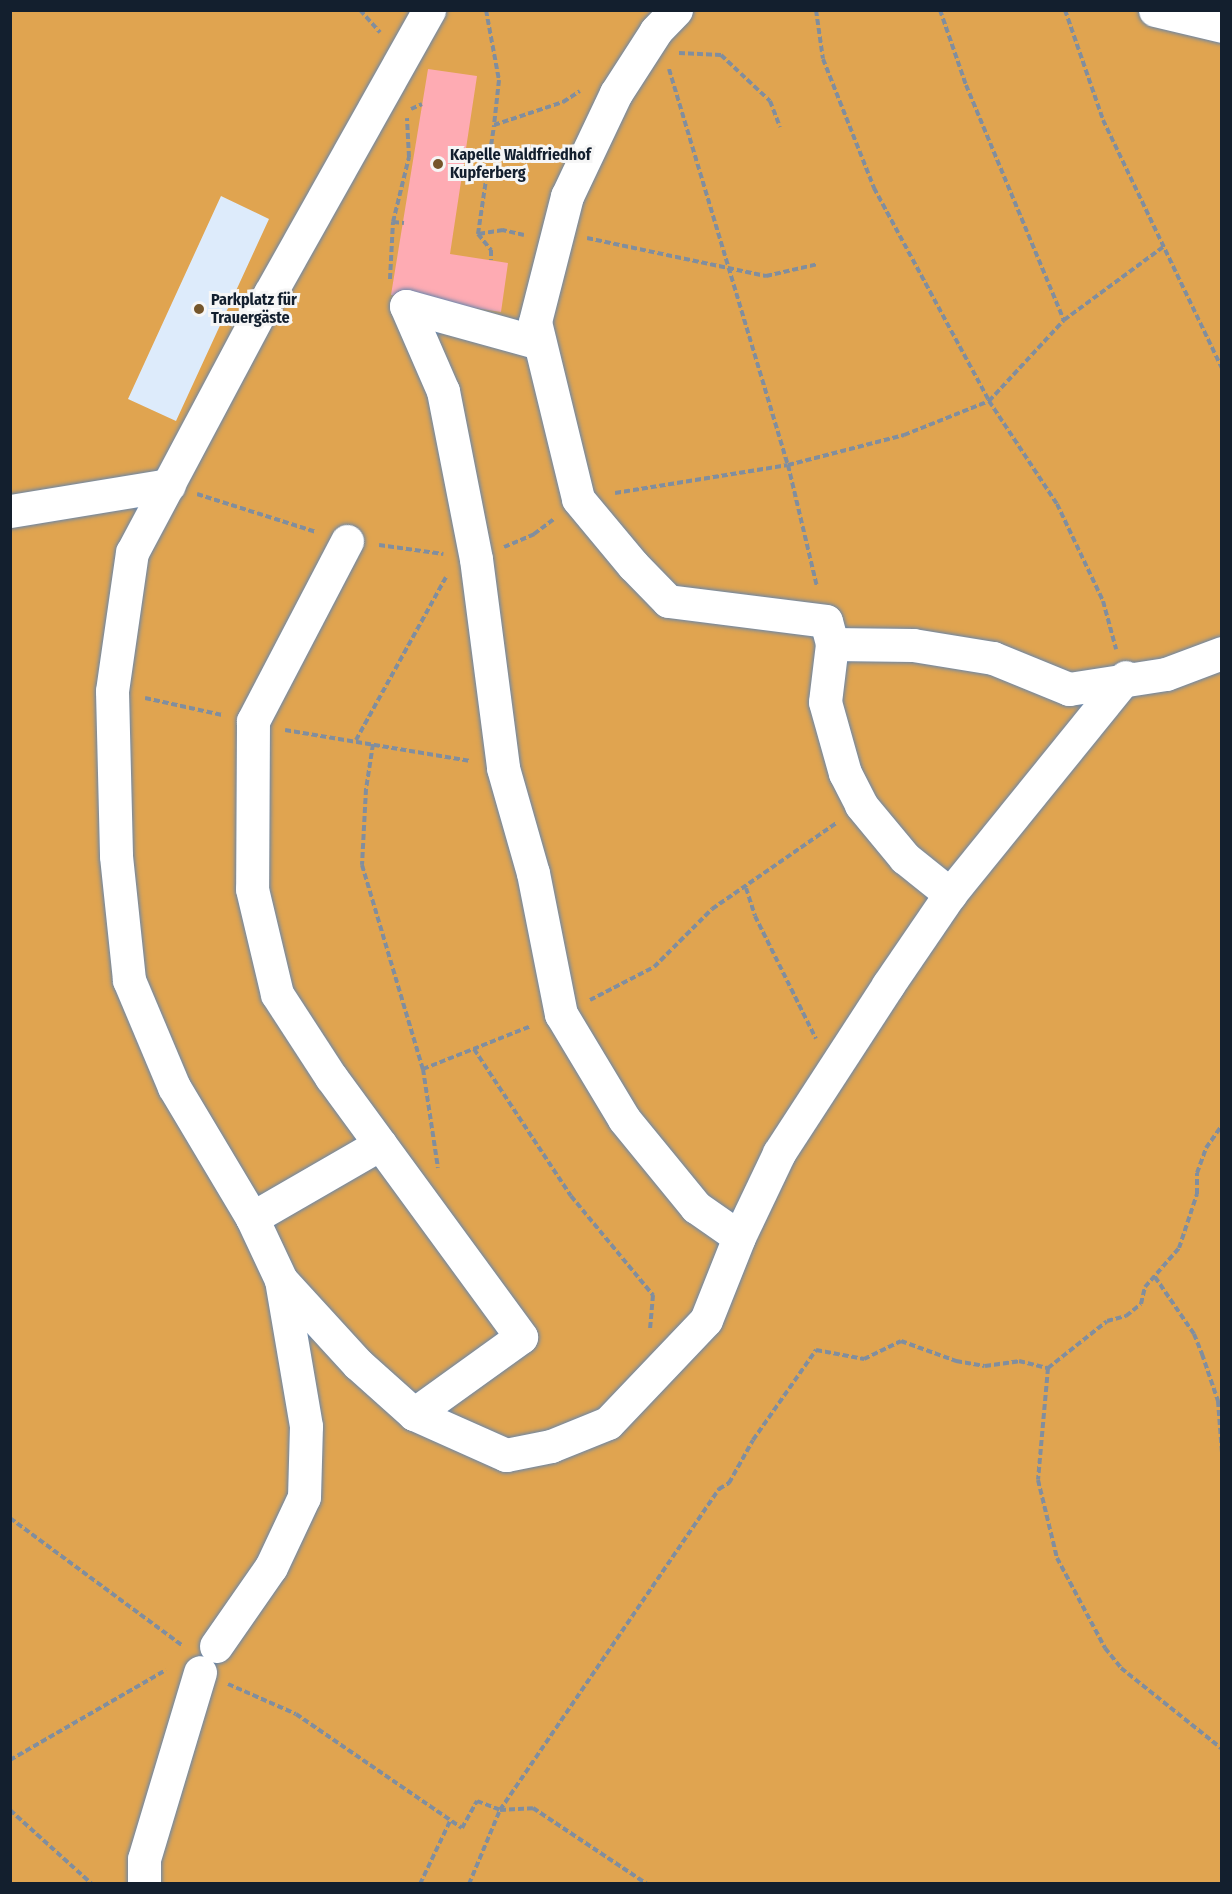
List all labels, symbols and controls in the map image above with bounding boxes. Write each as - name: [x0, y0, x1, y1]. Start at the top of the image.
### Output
- place label: Kapelle Waldfriedhof Kupferberg: [450, 145, 591, 183]
- marker: Kapelle Waldfriedhof Kupferberg: [431, 157, 445, 171]
- place label: Parkplatz für Trauergäste: [211, 290, 297, 328]
- marker: Parkplatz für Trauergäste: [192, 302, 206, 316]

